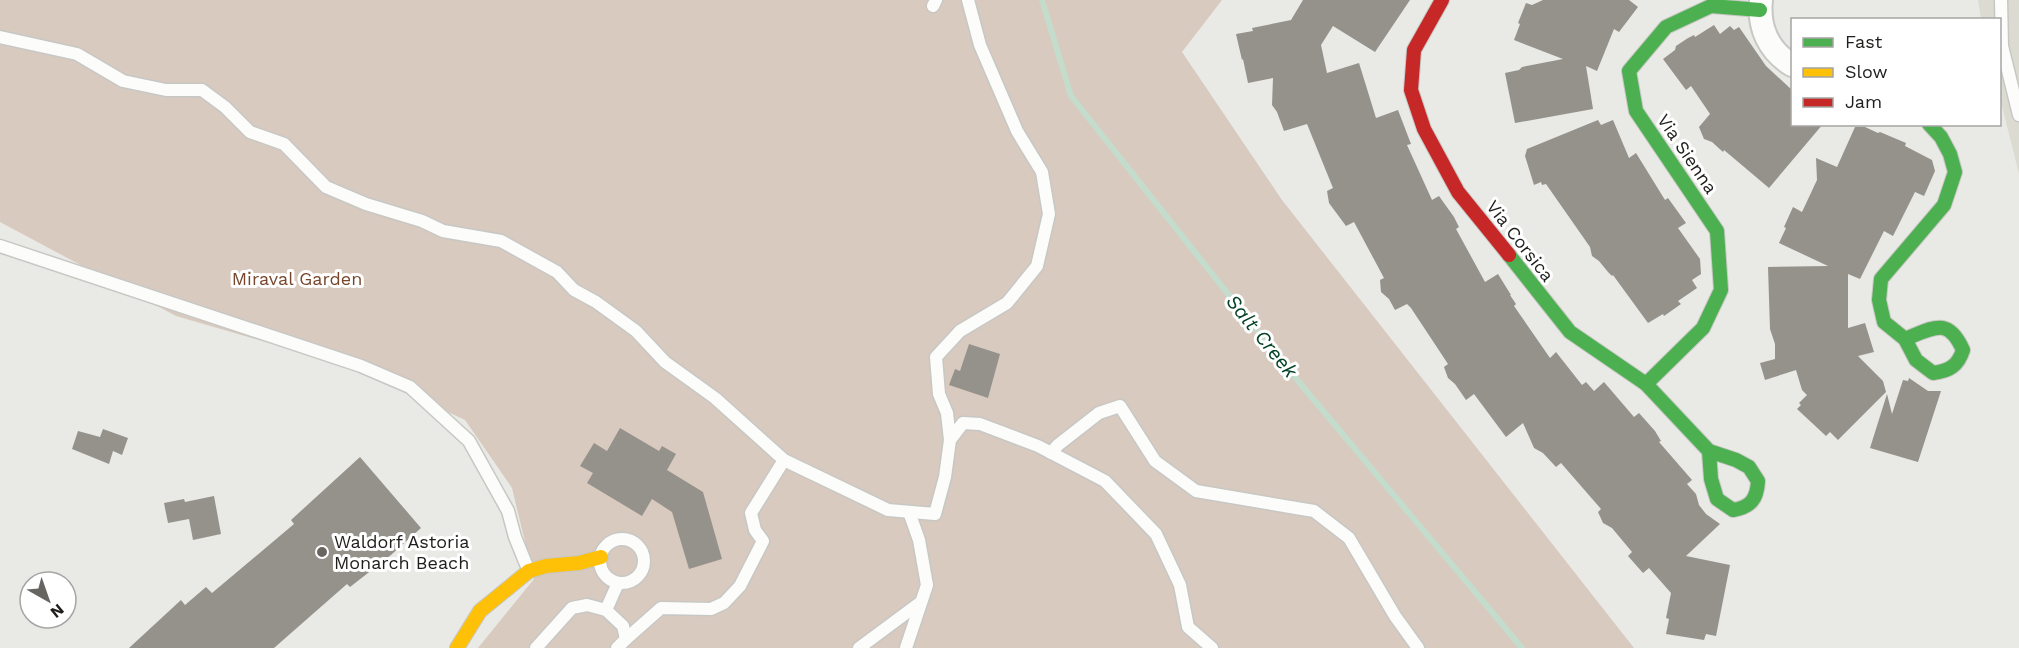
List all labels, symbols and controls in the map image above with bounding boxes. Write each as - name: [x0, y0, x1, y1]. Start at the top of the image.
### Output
- legend: [1791, 18, 2001, 126]
- text: Fast: [1845, 31, 1883, 52]
- text: Slow: [1845, 61, 1888, 82]
- text: Jam: [1845, 91, 1882, 112]
- street label: Via Sienna: [1653, 110, 1722, 198]
- street label: Via Corsica: [1482, 196, 1559, 285]
- park label: Miraval Garden: [232, 268, 362, 289]
- water label: Salt Creek: [1221, 290, 1304, 383]
- place label: Waldorf Astoria Monarch Beach: [334, 531, 469, 573]
- marker: Waldorf Astoria Monarch Beach: [315, 545, 329, 559]
- north arrow: [18, 570, 78, 630]
- text: N: [47, 600, 68, 622]

